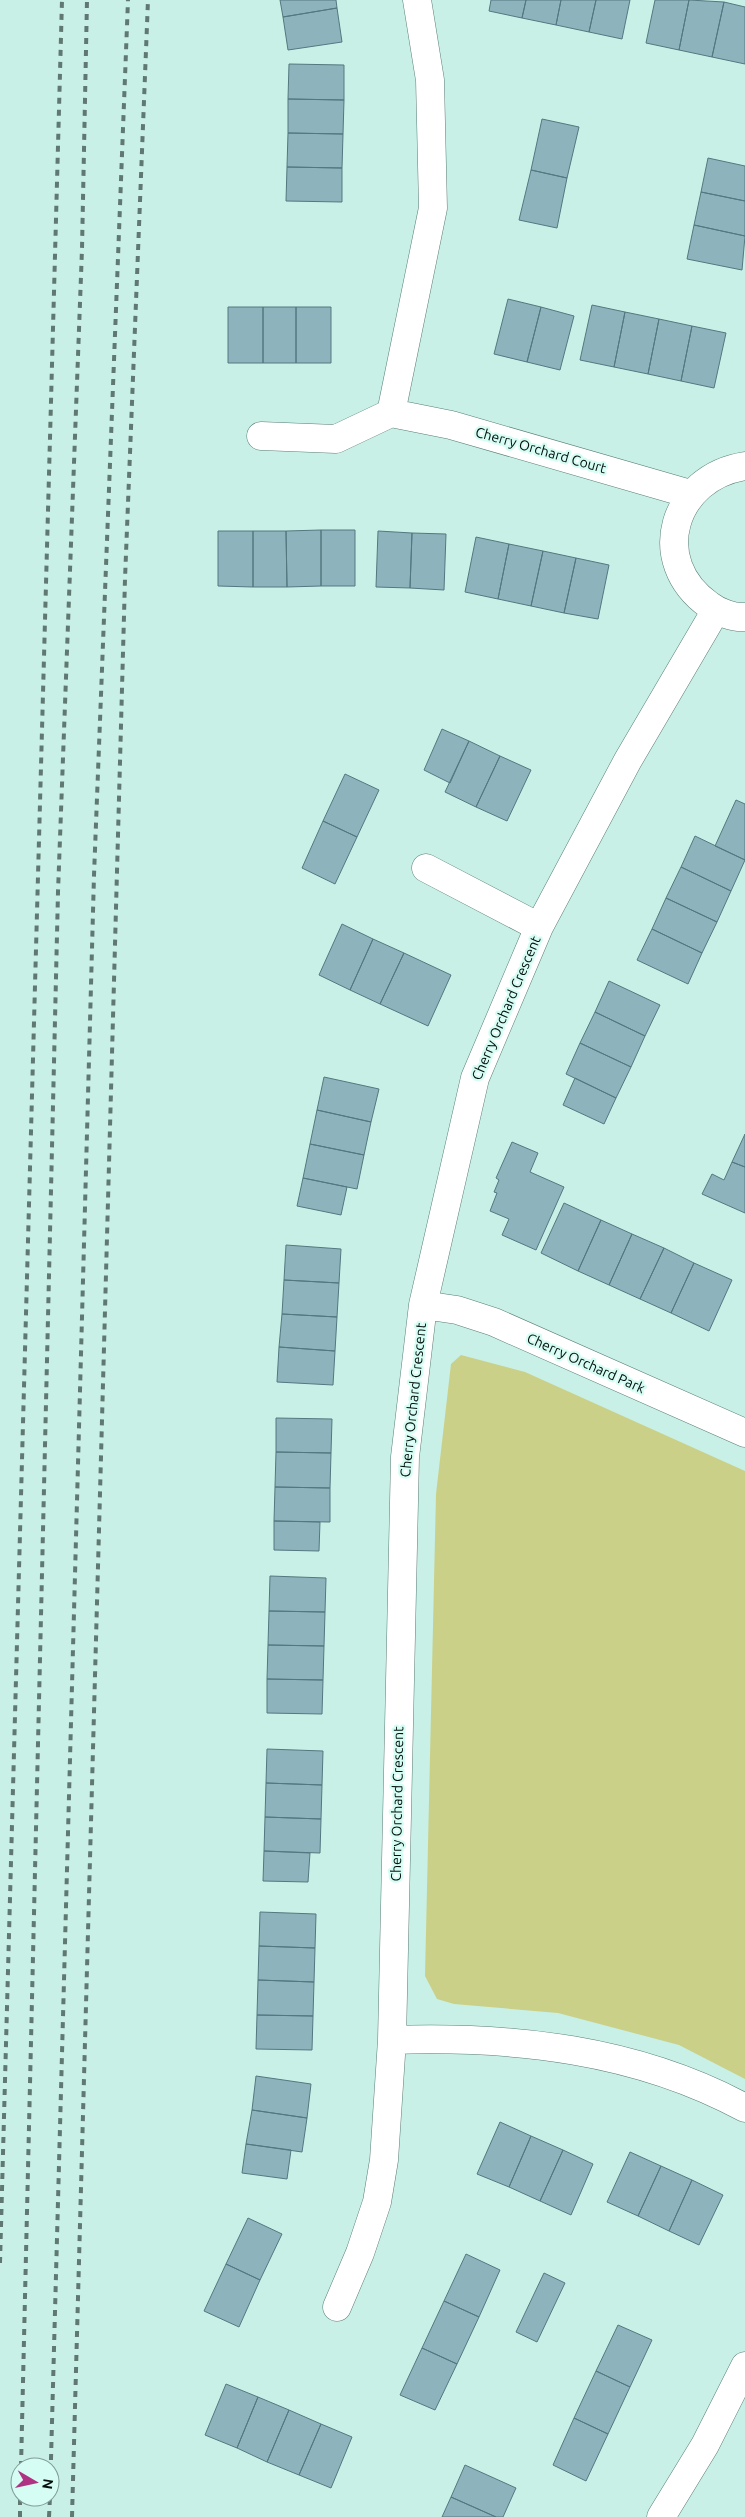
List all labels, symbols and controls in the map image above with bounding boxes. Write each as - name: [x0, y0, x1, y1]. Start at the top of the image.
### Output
- street label: Cherry Orchard Court: [474, 424, 609, 476]
- street label: Cherry Orchard Crescent: [468, 933, 544, 1083]
- street label: Cherry Orchard Crescent: [397, 1322, 429, 1478]
- street label: Cherry Orchard Park: [524, 1330, 648, 1396]
- street label: Cherry Orchard Crescent: [388, 1726, 406, 1882]
- north arrow: [10, 2457, 60, 2507]
- text: N: [39, 2478, 57, 2490]

